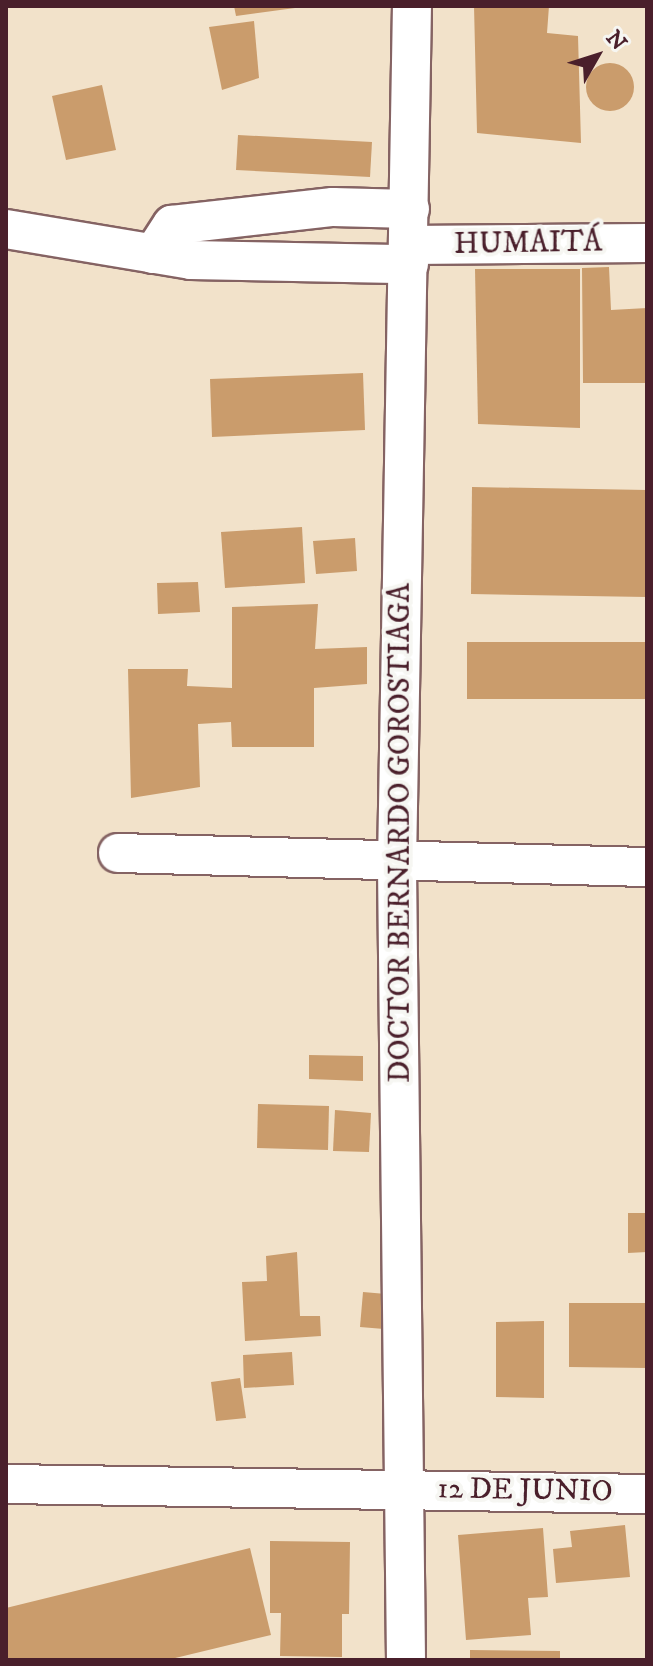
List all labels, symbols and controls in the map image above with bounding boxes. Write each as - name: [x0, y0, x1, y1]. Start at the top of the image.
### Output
- north arrow: [557, 16, 637, 96]
- text: N: [600, 25, 632, 56]
- street label: HUMAITÁ: [454, 225, 602, 263]
- street label: DOCTOR BERNARDO GOROSTIAGA: [383, 583, 419, 1083]
- street label: 12 DE JUNIO: [437, 1471, 613, 1511]

